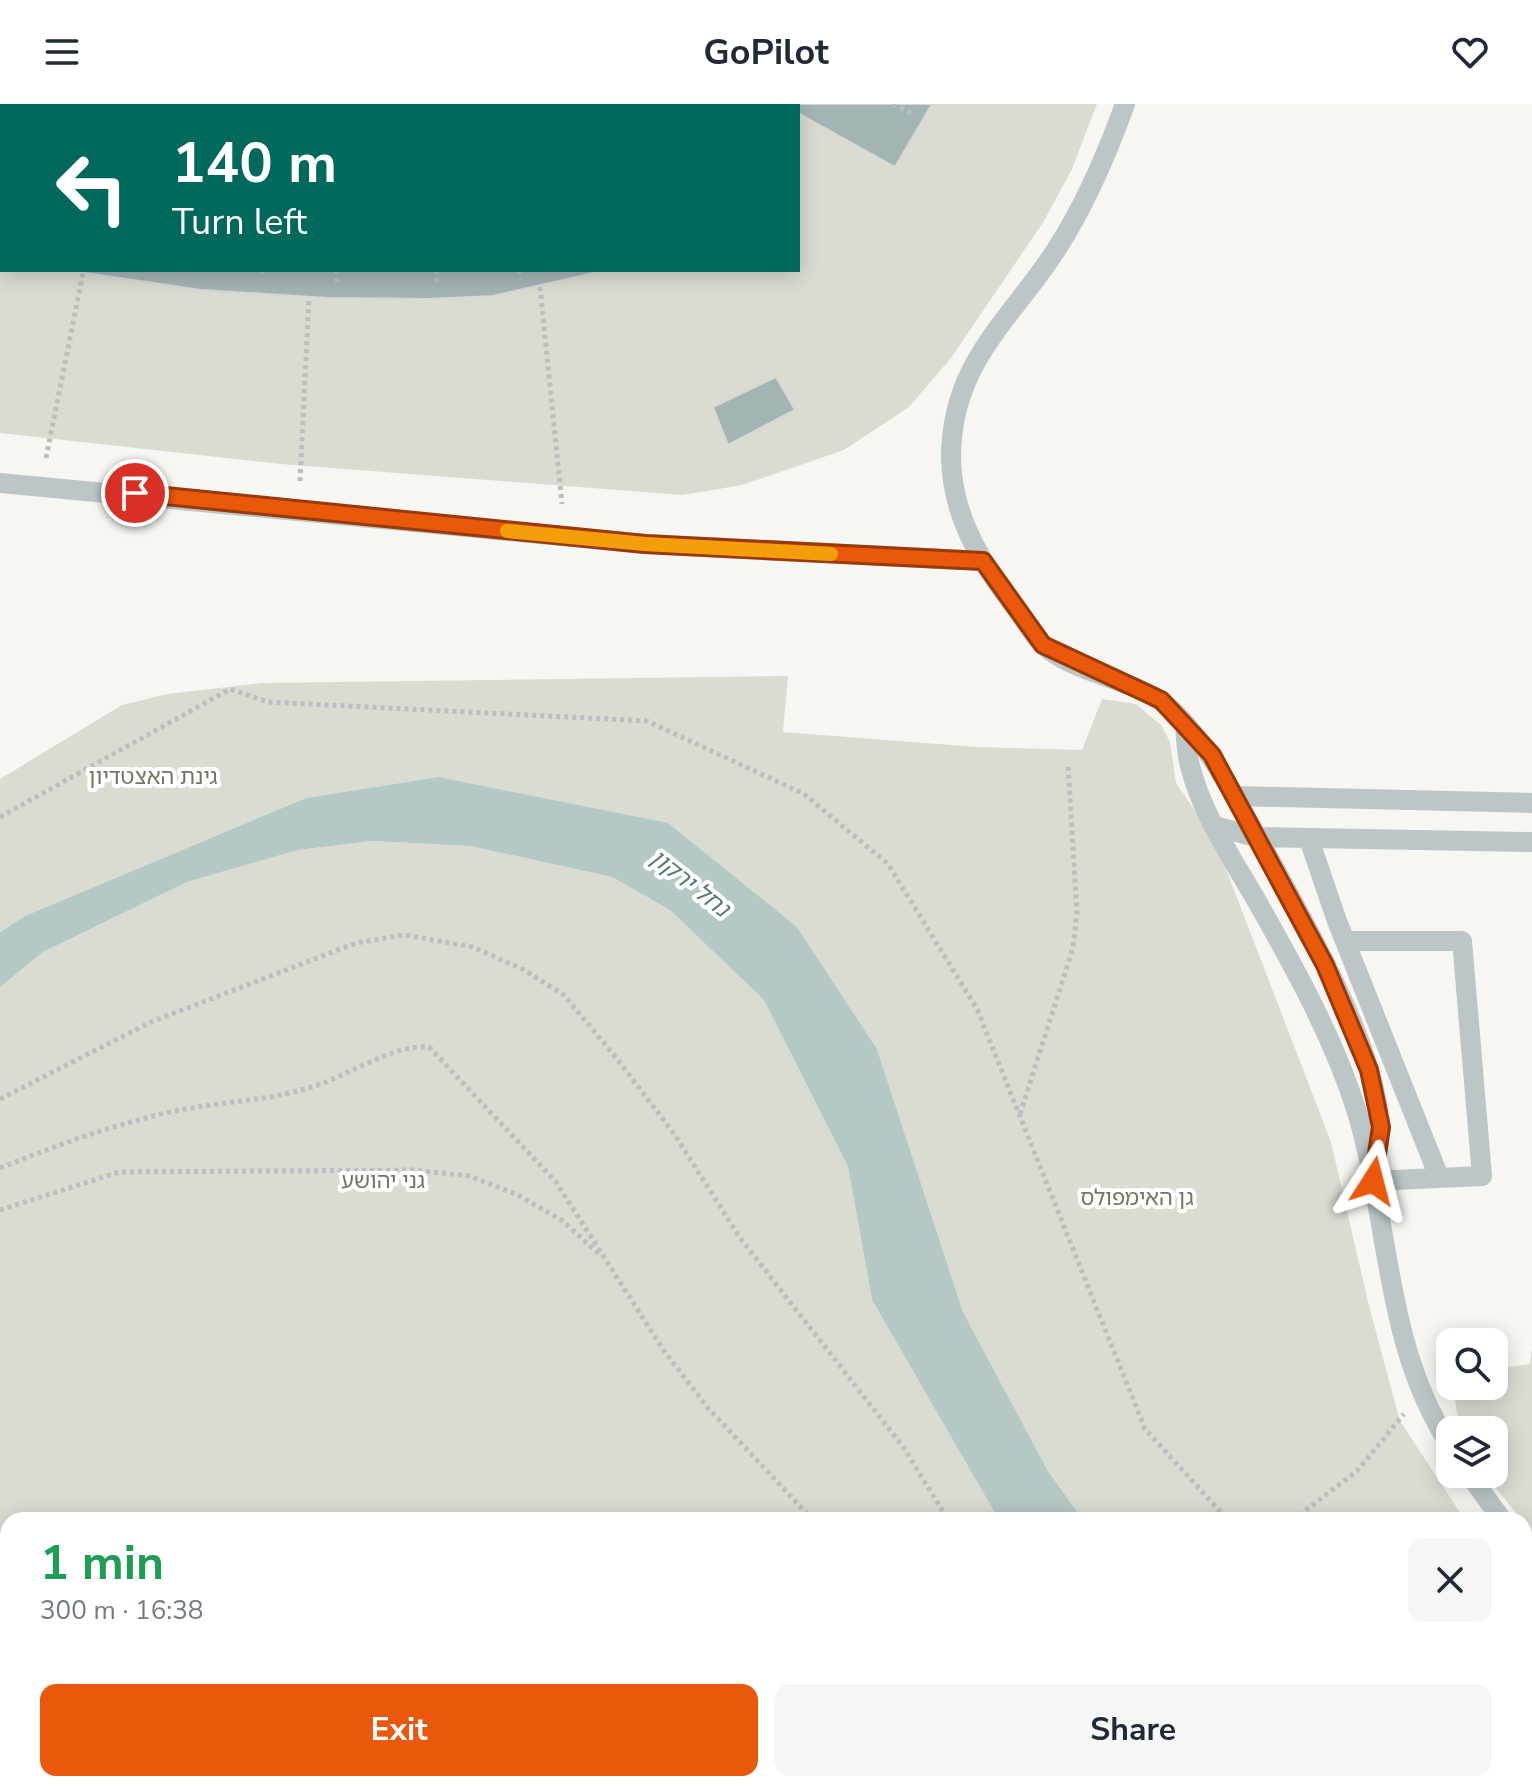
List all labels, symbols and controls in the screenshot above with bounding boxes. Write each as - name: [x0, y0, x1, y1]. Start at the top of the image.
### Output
- text: GoPilot: [703, 28, 829, 77]
- icon: menu: [40, 30, 84, 74]
- icon: heart: [1448, 30, 1492, 74]
- text: 140 m: [172, 125, 337, 202]
- icon: left: [40, 136, 144, 240]
- text: Turn left: [172, 198, 307, 247]
- pin: [101, 459, 169, 527]
- icon: arrive: [113, 471, 157, 515]
- park label: גינת האצטדיון: [89, 762, 217, 792]
- water label: נחל ירקון: [644, 842, 738, 925]
- position arrow: [1331, 1139, 1415, 1223]
- park label: גני יהושע: [341, 1166, 425, 1196]
- park label: גן האימפולס: [1080, 1183, 1194, 1213]
- map controls: [1436, 1328, 1508, 1488]
- button: search: [1436, 1328, 1508, 1400]
- button: layers: [1436, 1416, 1508, 1488]
- text: 1 min: [40, 1530, 164, 1596]
- button: close: [1408, 1538, 1492, 1622]
- text: 300 m · 16:38: [40, 1593, 203, 1628]
- button: Exit: [40, 1684, 758, 1776]
- button: Share: [774, 1684, 1492, 1776]

